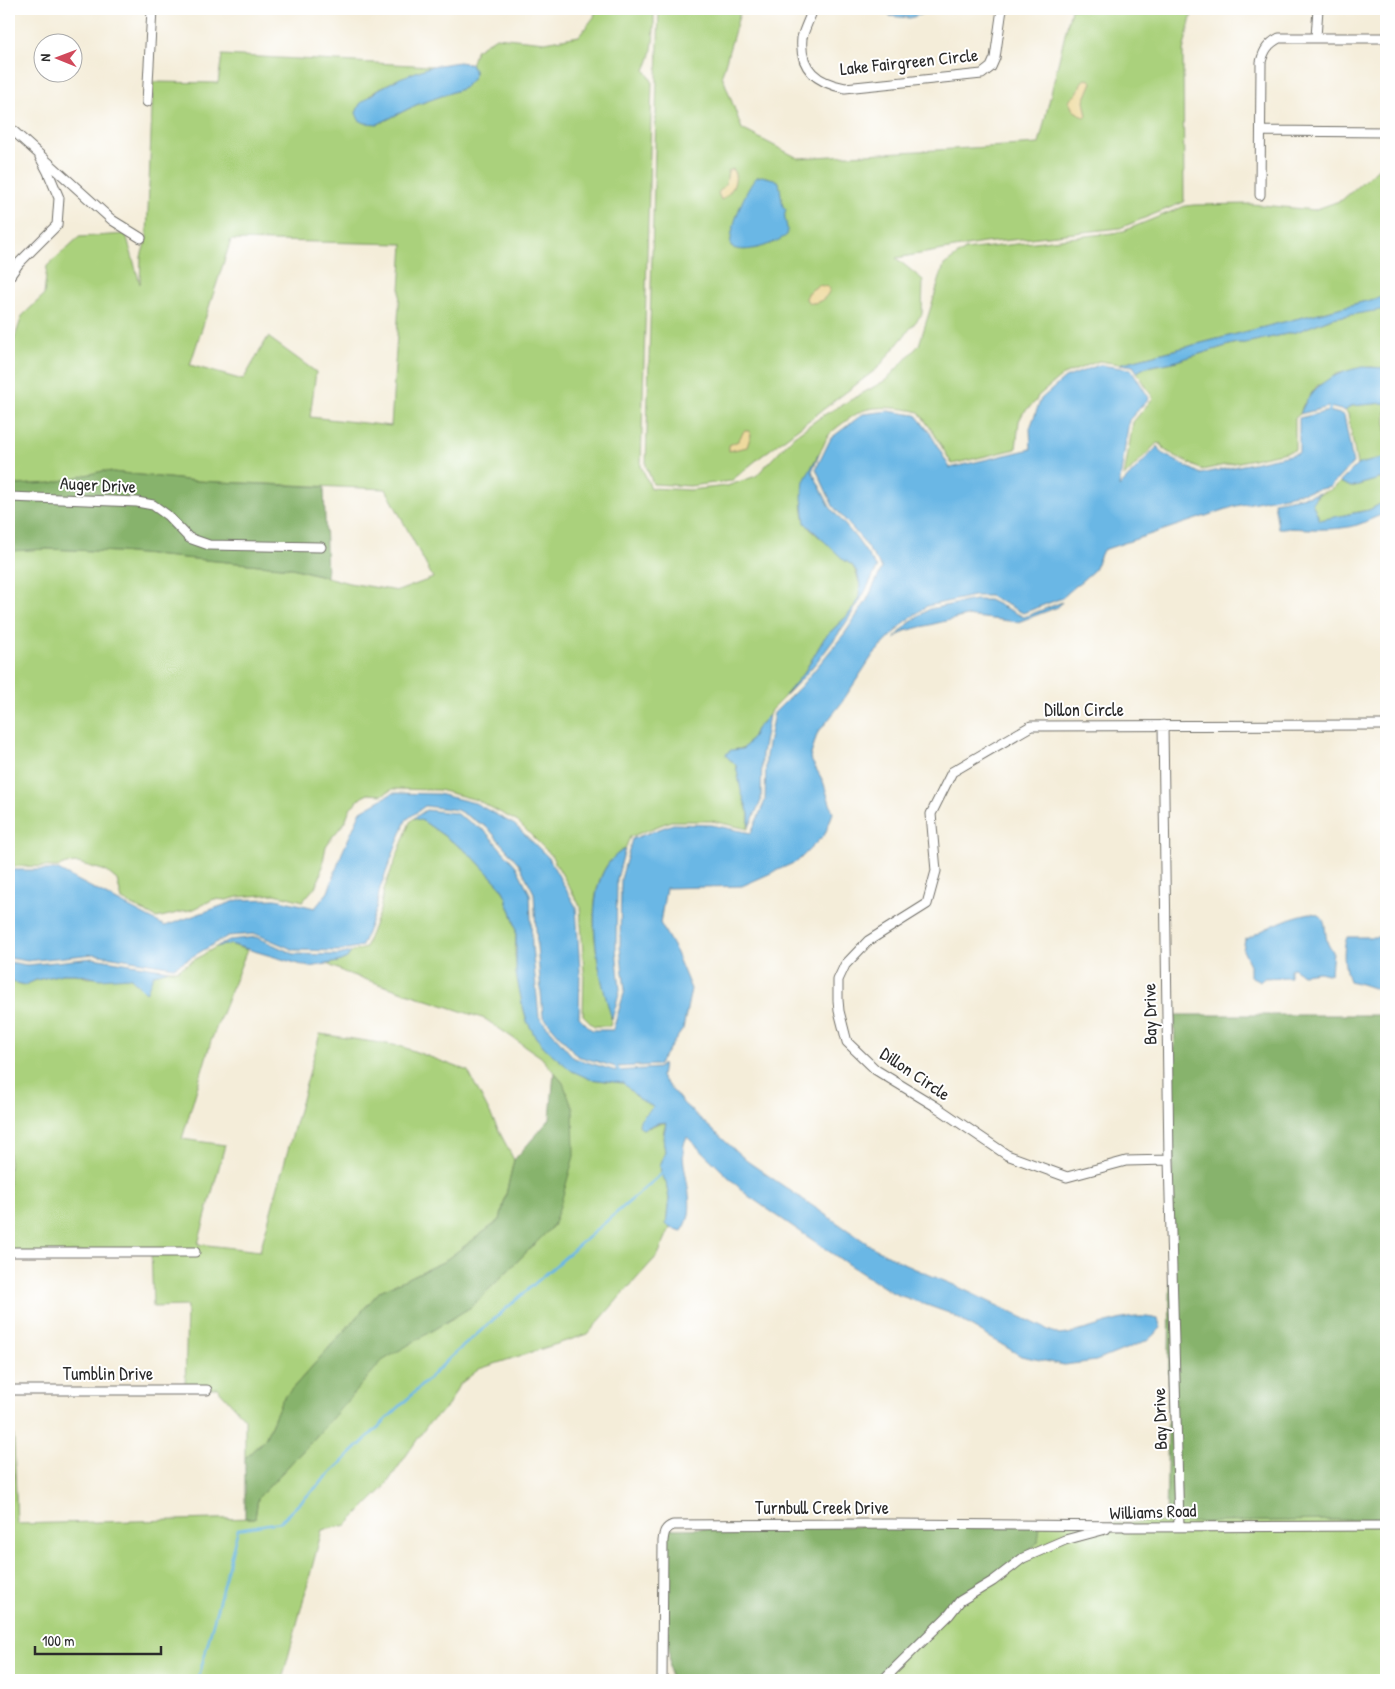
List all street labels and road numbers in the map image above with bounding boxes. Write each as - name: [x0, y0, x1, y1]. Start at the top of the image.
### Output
- street label: Lake Fairgreen Circle: [839, 42, 979, 81]
- street label: Auger Drive: [59, 470, 137, 499]
- street label: Dillon Circle: [1044, 697, 1124, 722]
- street label: Bay Drive: [1136, 983, 1163, 1045]
- street label: Dillon Circle: [875, 1041, 955, 1106]
- street label: Tumblin Drive: [63, 1361, 153, 1386]
- street label: Bay Drive: [1146, 1388, 1173, 1450]
- street label: Turnbull Creek Drive: [755, 1495, 889, 1520]
- street label: Williams Road: [1109, 1497, 1197, 1526]

